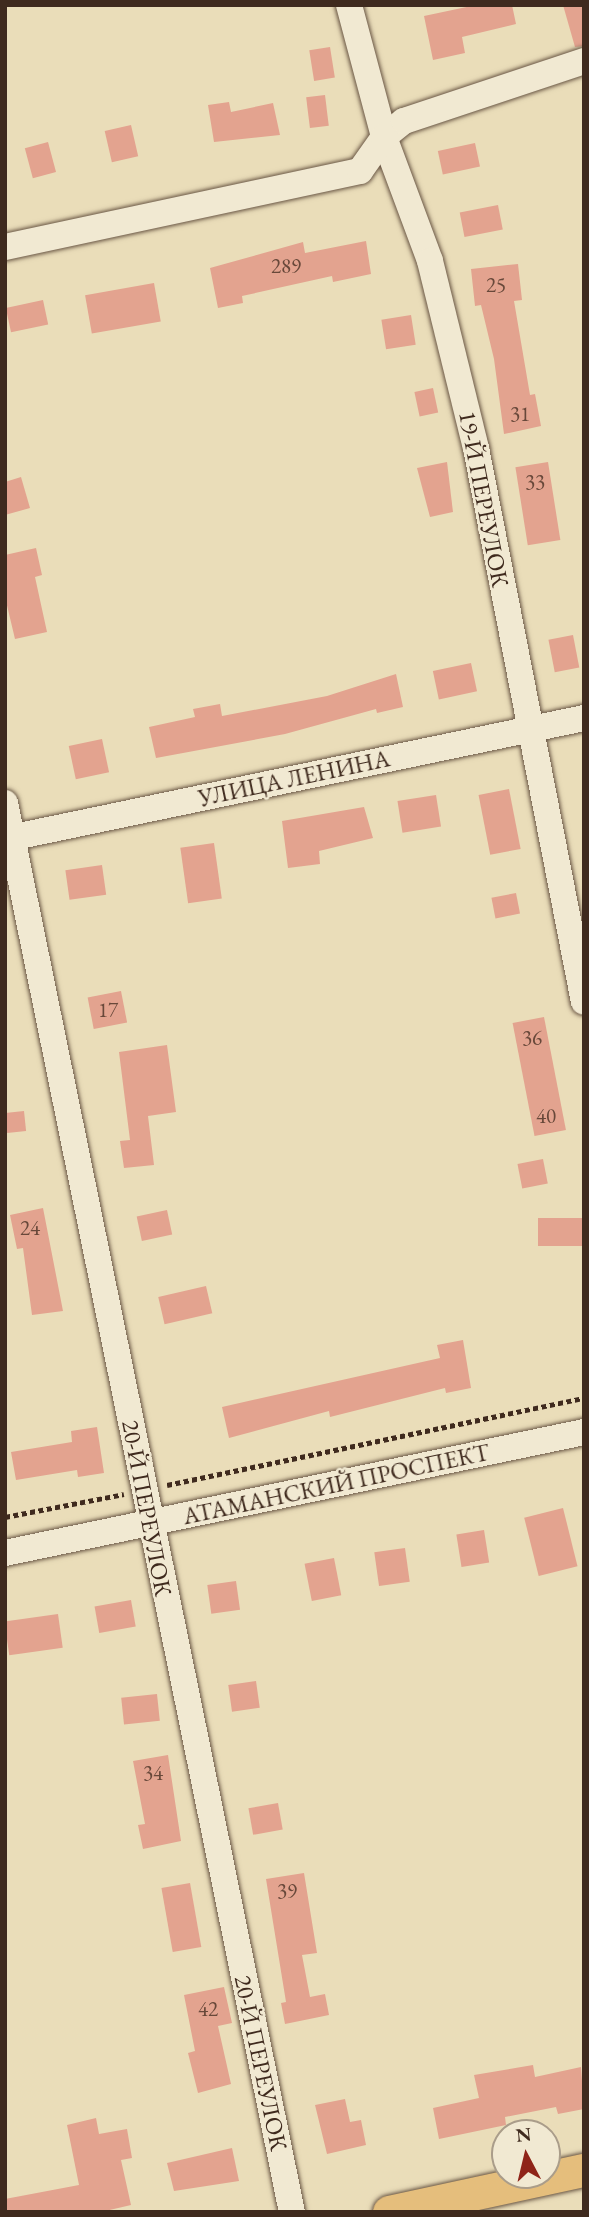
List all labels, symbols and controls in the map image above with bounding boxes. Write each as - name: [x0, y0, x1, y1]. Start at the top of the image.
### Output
- house number: 289: [271, 253, 301, 279]
- house number: 25: [486, 272, 506, 298]
- house number: 31: [510, 401, 530, 427]
- street label: 19-Й ПЕРЕУЛОК: [453, 409, 515, 589]
- house number: 33: [525, 469, 545, 495]
- street label: УЛИЦА ЛЕНИНА: [195, 744, 393, 812]
- house number: 17: [98, 997, 118, 1023]
- house number: 36: [522, 1025, 542, 1051]
- house number: 40: [536, 1103, 556, 1129]
- house number: 24: [20, 1215, 40, 1241]
- street label: 20-Й ПЕРЕУЛОК: [116, 1418, 178, 1598]
- street label: АТАМАНСКИЙ ПРОСПЕКТ: [180, 1437, 492, 1531]
- house number: 34: [143, 1760, 163, 1786]
- house number: 39: [277, 1878, 297, 1904]
- street label: 20-Й ПЕРЕУЛОК: [228, 1973, 294, 2153]
- house number: 42: [198, 1996, 218, 2022]
- north arrow: [491, 2119, 561, 2189]
- text: N: [514, 2121, 533, 2148]

